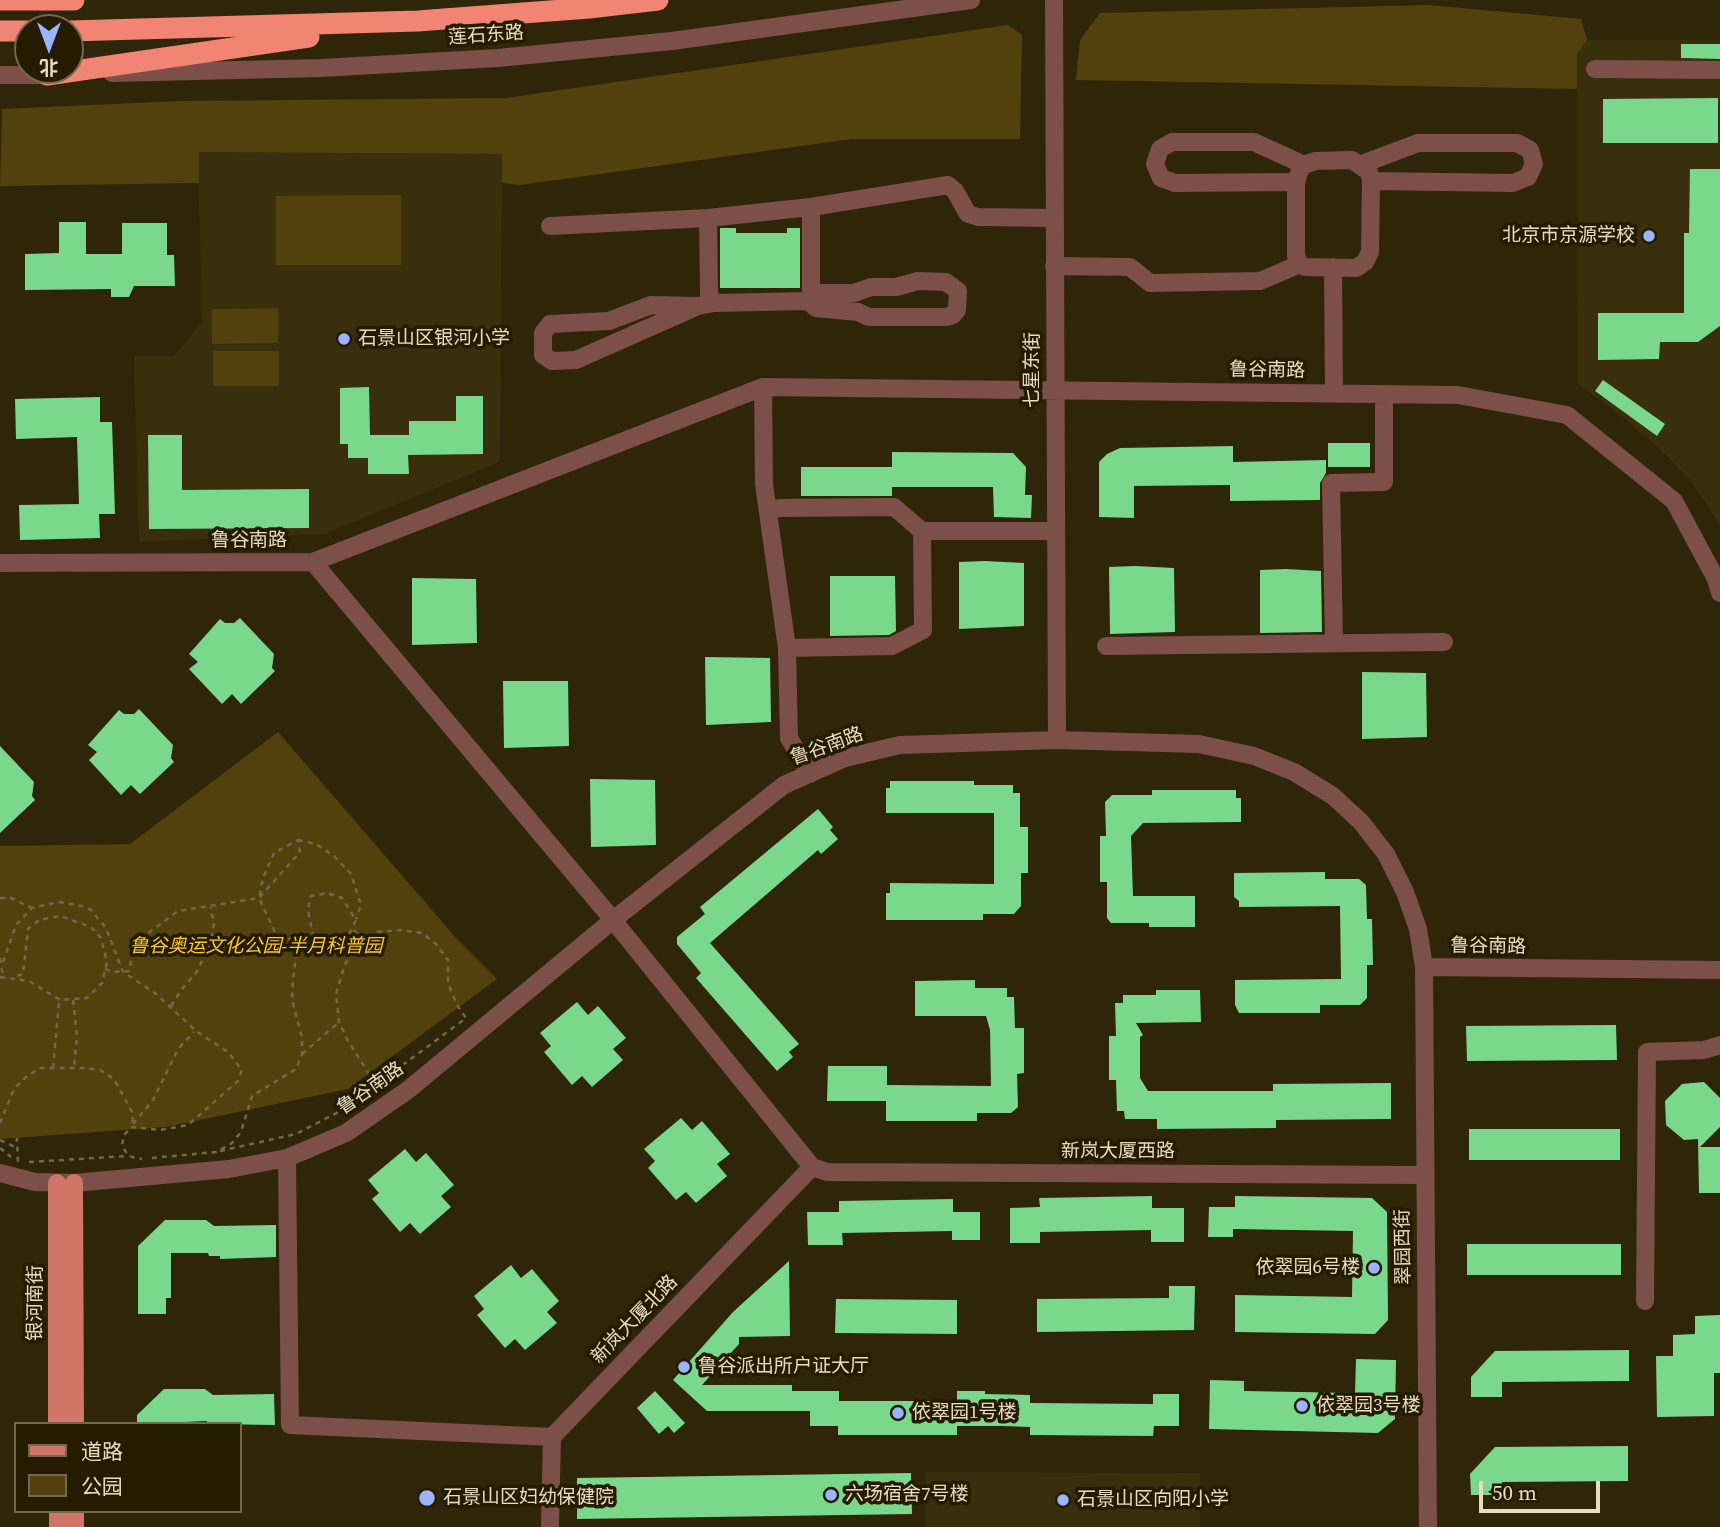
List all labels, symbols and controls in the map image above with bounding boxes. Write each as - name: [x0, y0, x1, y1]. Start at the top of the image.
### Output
- north arrow: [14, 14, 84, 84]
- street label: 莲石东路: [447, 22, 525, 50]
- text: 北: [40, 55, 59, 81]
- place label: 北京市京源学校: [1502, 225, 1635, 247]
- marker: 北京市京源学校: [1641, 228, 1657, 244]
- place label: 石景山区银河小学: [358, 328, 510, 350]
- marker: 石景山区银河小学: [336, 331, 352, 347]
- street label: 七星东街: [1022, 332, 1044, 408]
- street label: 鲁谷南路: [1229, 359, 1305, 383]
- street label: 鲁谷南路: [211, 530, 287, 552]
- street label: 鲁谷南路: [787, 723, 867, 771]
- street label: 鲁谷南路: [1450, 935, 1526, 959]
- park label: 鲁谷奥运文化公园-半月科普园: [130, 936, 382, 958]
- street label: 鲁谷南路: [333, 1058, 409, 1120]
- street label: 新岚大厦西路: [1061, 1141, 1175, 1163]
- street label: 翠园西街: [1392, 1209, 1416, 1285]
- place label: 依翠园6号楼: [1256, 1257, 1360, 1279]
- marker: 依翠园6号楼: [1366, 1260, 1382, 1276]
- street label: 银河南街: [25, 1265, 47, 1341]
- street label: 新岚大厦北路: [587, 1271, 683, 1369]
- place label: 鲁谷派出所户证大厅: [698, 1356, 869, 1378]
- marker: 鲁谷派出所户证大厅: [676, 1359, 692, 1375]
- place label: 依翠园3号楼: [1316, 1395, 1420, 1417]
- marker: 依翠园3号楼: [1294, 1398, 1310, 1414]
- place label: 依翠园1号楼: [912, 1402, 1016, 1424]
- marker: 依翠园1号楼: [890, 1405, 906, 1421]
- legend: [14, 1422, 242, 1513]
- text: 道路: [81, 1437, 123, 1466]
- scale bar: [1482, 1468, 1603, 1512]
- text: 公园: [81, 1472, 123, 1501]
- text: 50 m: [1492, 1478, 1537, 1507]
- place label: 六场宿舍7号楼: [845, 1484, 968, 1506]
- place label: 石景山区妇幼保健院: [443, 1487, 614, 1509]
- marker: 六场宿舍7号楼: [823, 1487, 839, 1503]
- marker: 石景山区妇幼保健院: [417, 1488, 437, 1508]
- place label: 石景山区向阳小学: [1077, 1489, 1229, 1511]
- marker: 石景山区向阳小学: [1055, 1492, 1071, 1508]

